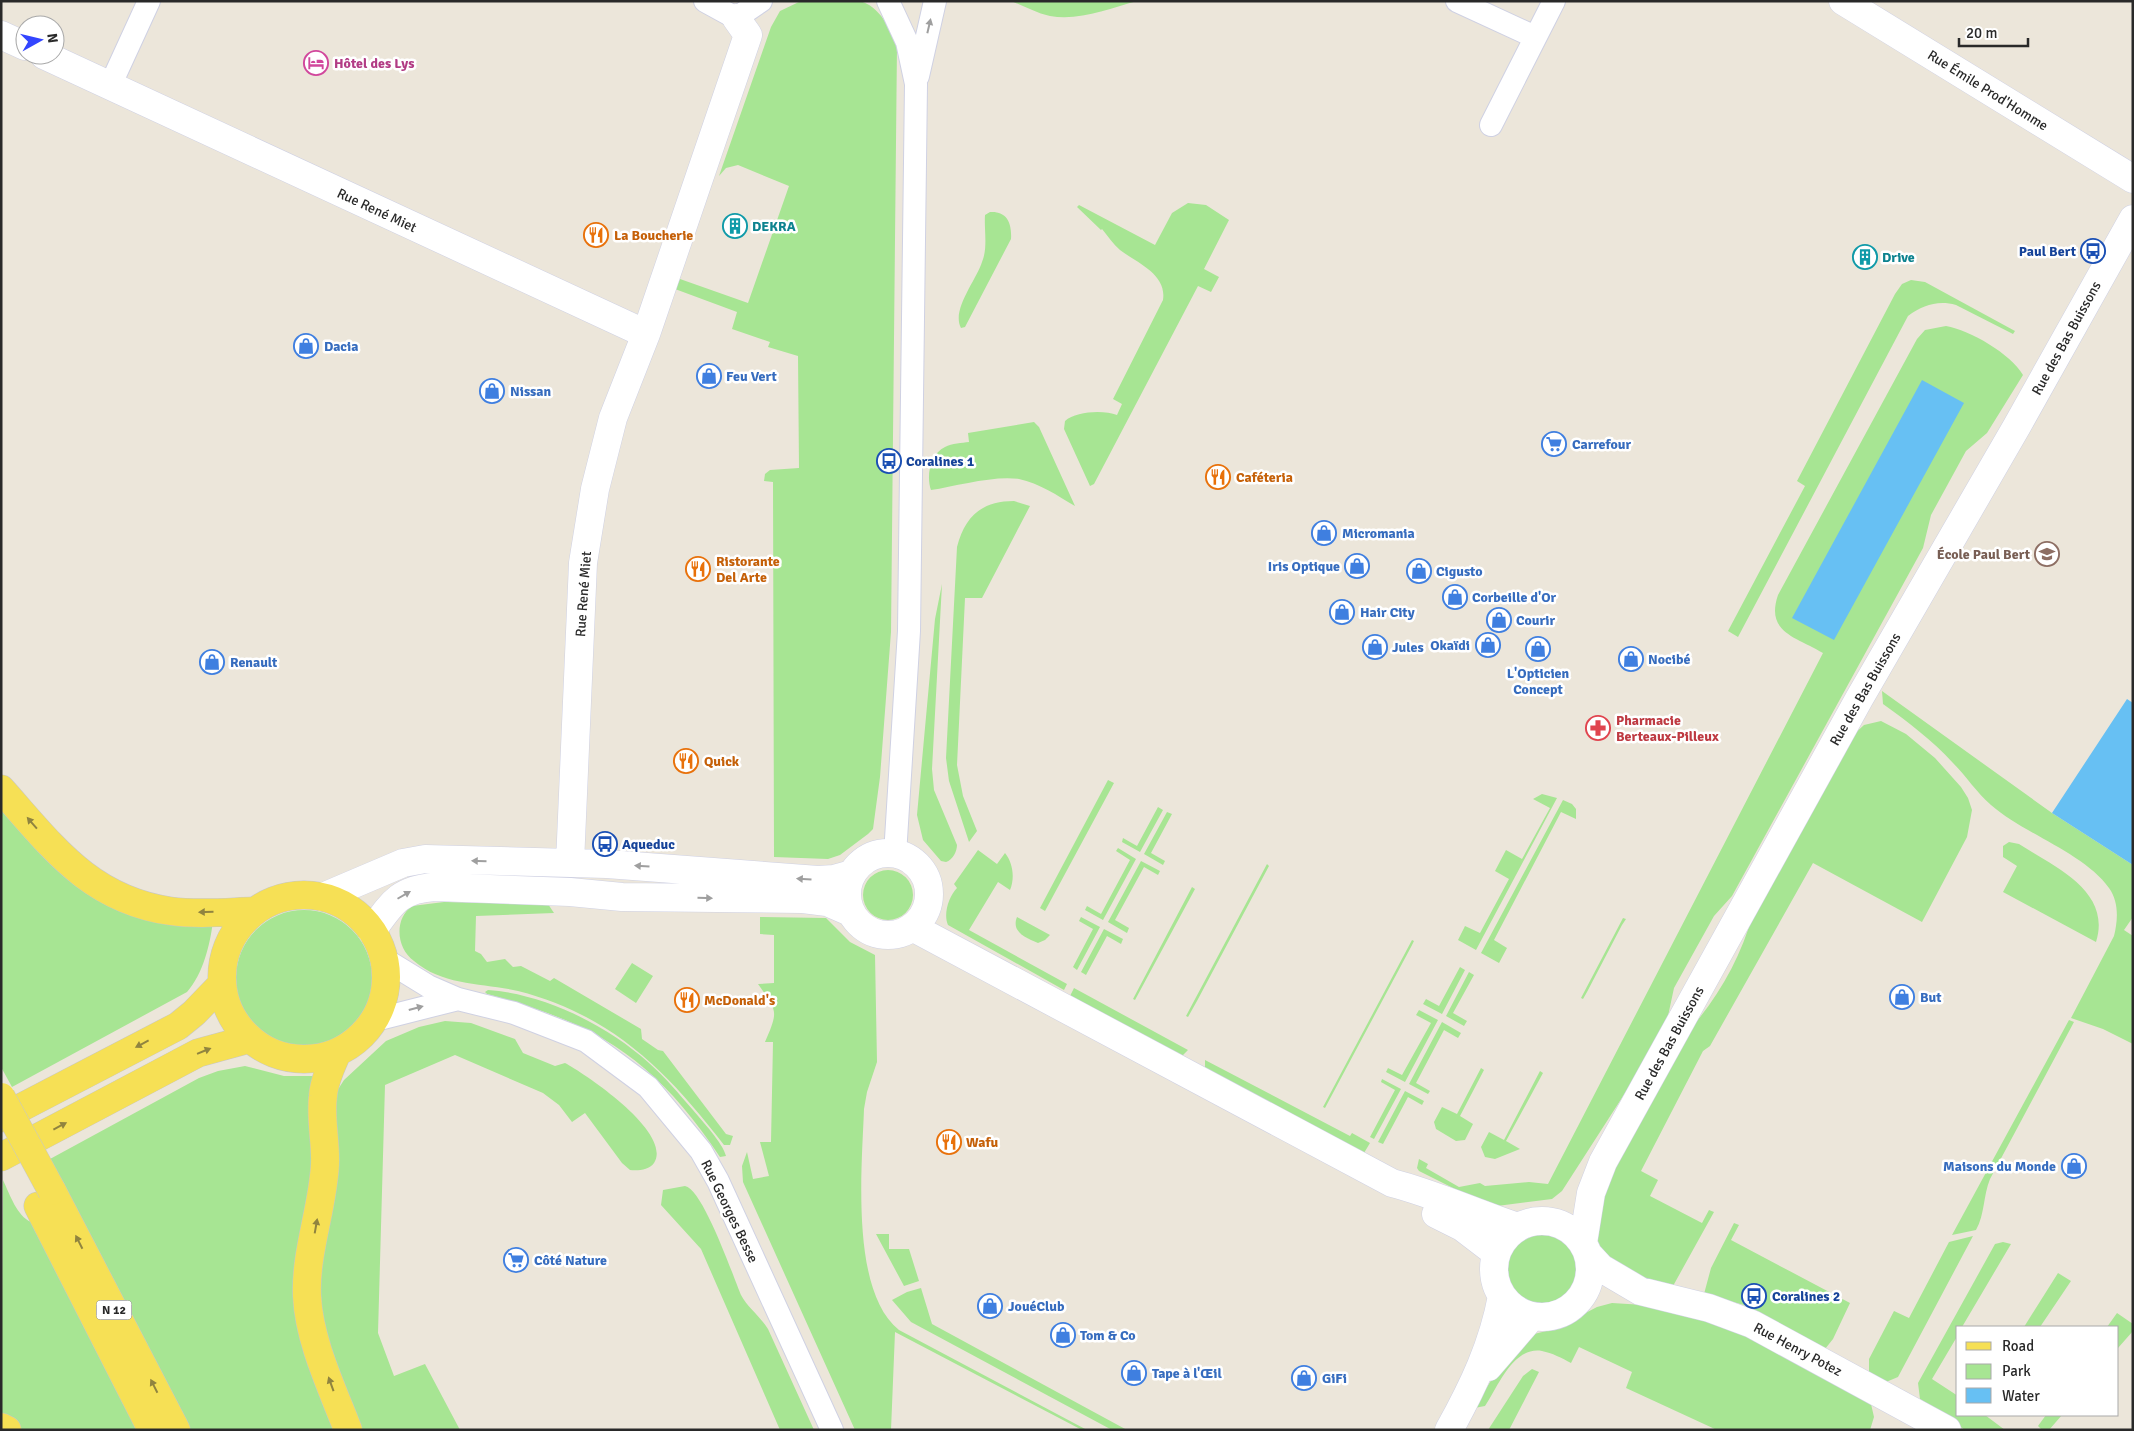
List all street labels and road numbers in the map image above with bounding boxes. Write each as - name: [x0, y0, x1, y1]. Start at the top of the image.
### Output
- street label: Rue Émile Prod'Homme: [1924, 46, 2051, 134]
- street label: Rue René Miet: [334, 185, 419, 236]
- street label: Rue des Bas Buissons: [2028, 278, 2105, 398]
- street label: Rue René Miet: [572, 551, 595, 637]
- street label: Rue des Bas Buissons: [1826, 630, 1905, 749]
- street label: Rue des Bas Buissons: [1631, 983, 1708, 1103]
- street label: Rue Georges Besse: [697, 1157, 762, 1265]
- road number: N 12: [96, 1300, 132, 1320]
- street label: Rue Henry Potez: [1751, 1319, 1845, 1380]

